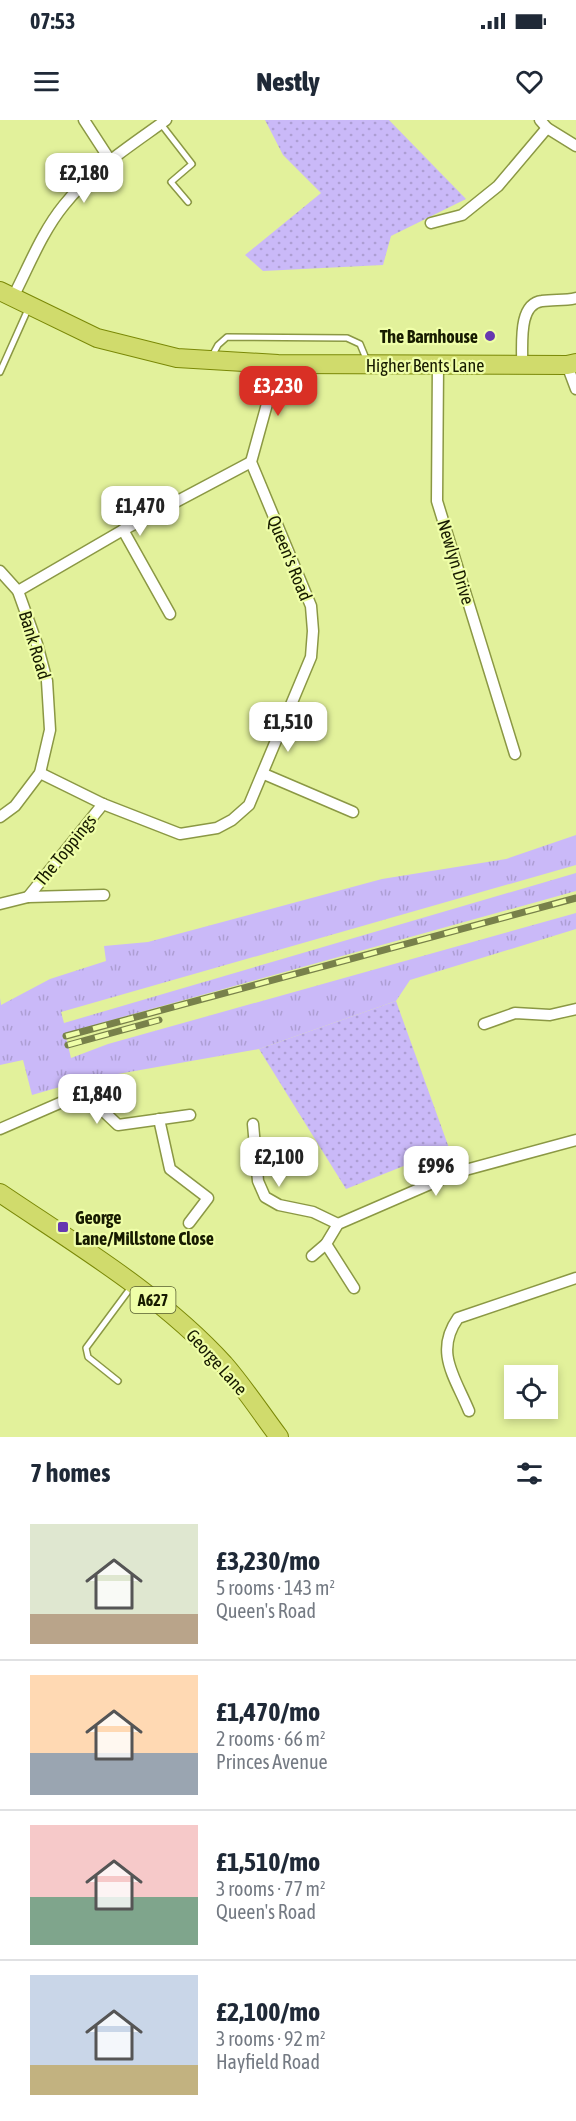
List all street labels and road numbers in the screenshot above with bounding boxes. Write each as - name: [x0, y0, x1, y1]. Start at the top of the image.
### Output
- street label: Higher Bents Lane: [366, 355, 484, 376]
- street label: Queen's Road: [263, 512, 317, 604]
- street label: Newlyn Drive: [433, 517, 479, 607]
- street label: Bank Road: [15, 608, 55, 682]
- street label: The Toppings: [30, 810, 100, 890]
- road number: A627: [130, 1287, 176, 1313]
- street label: George Lane: [182, 1325, 252, 1399]

